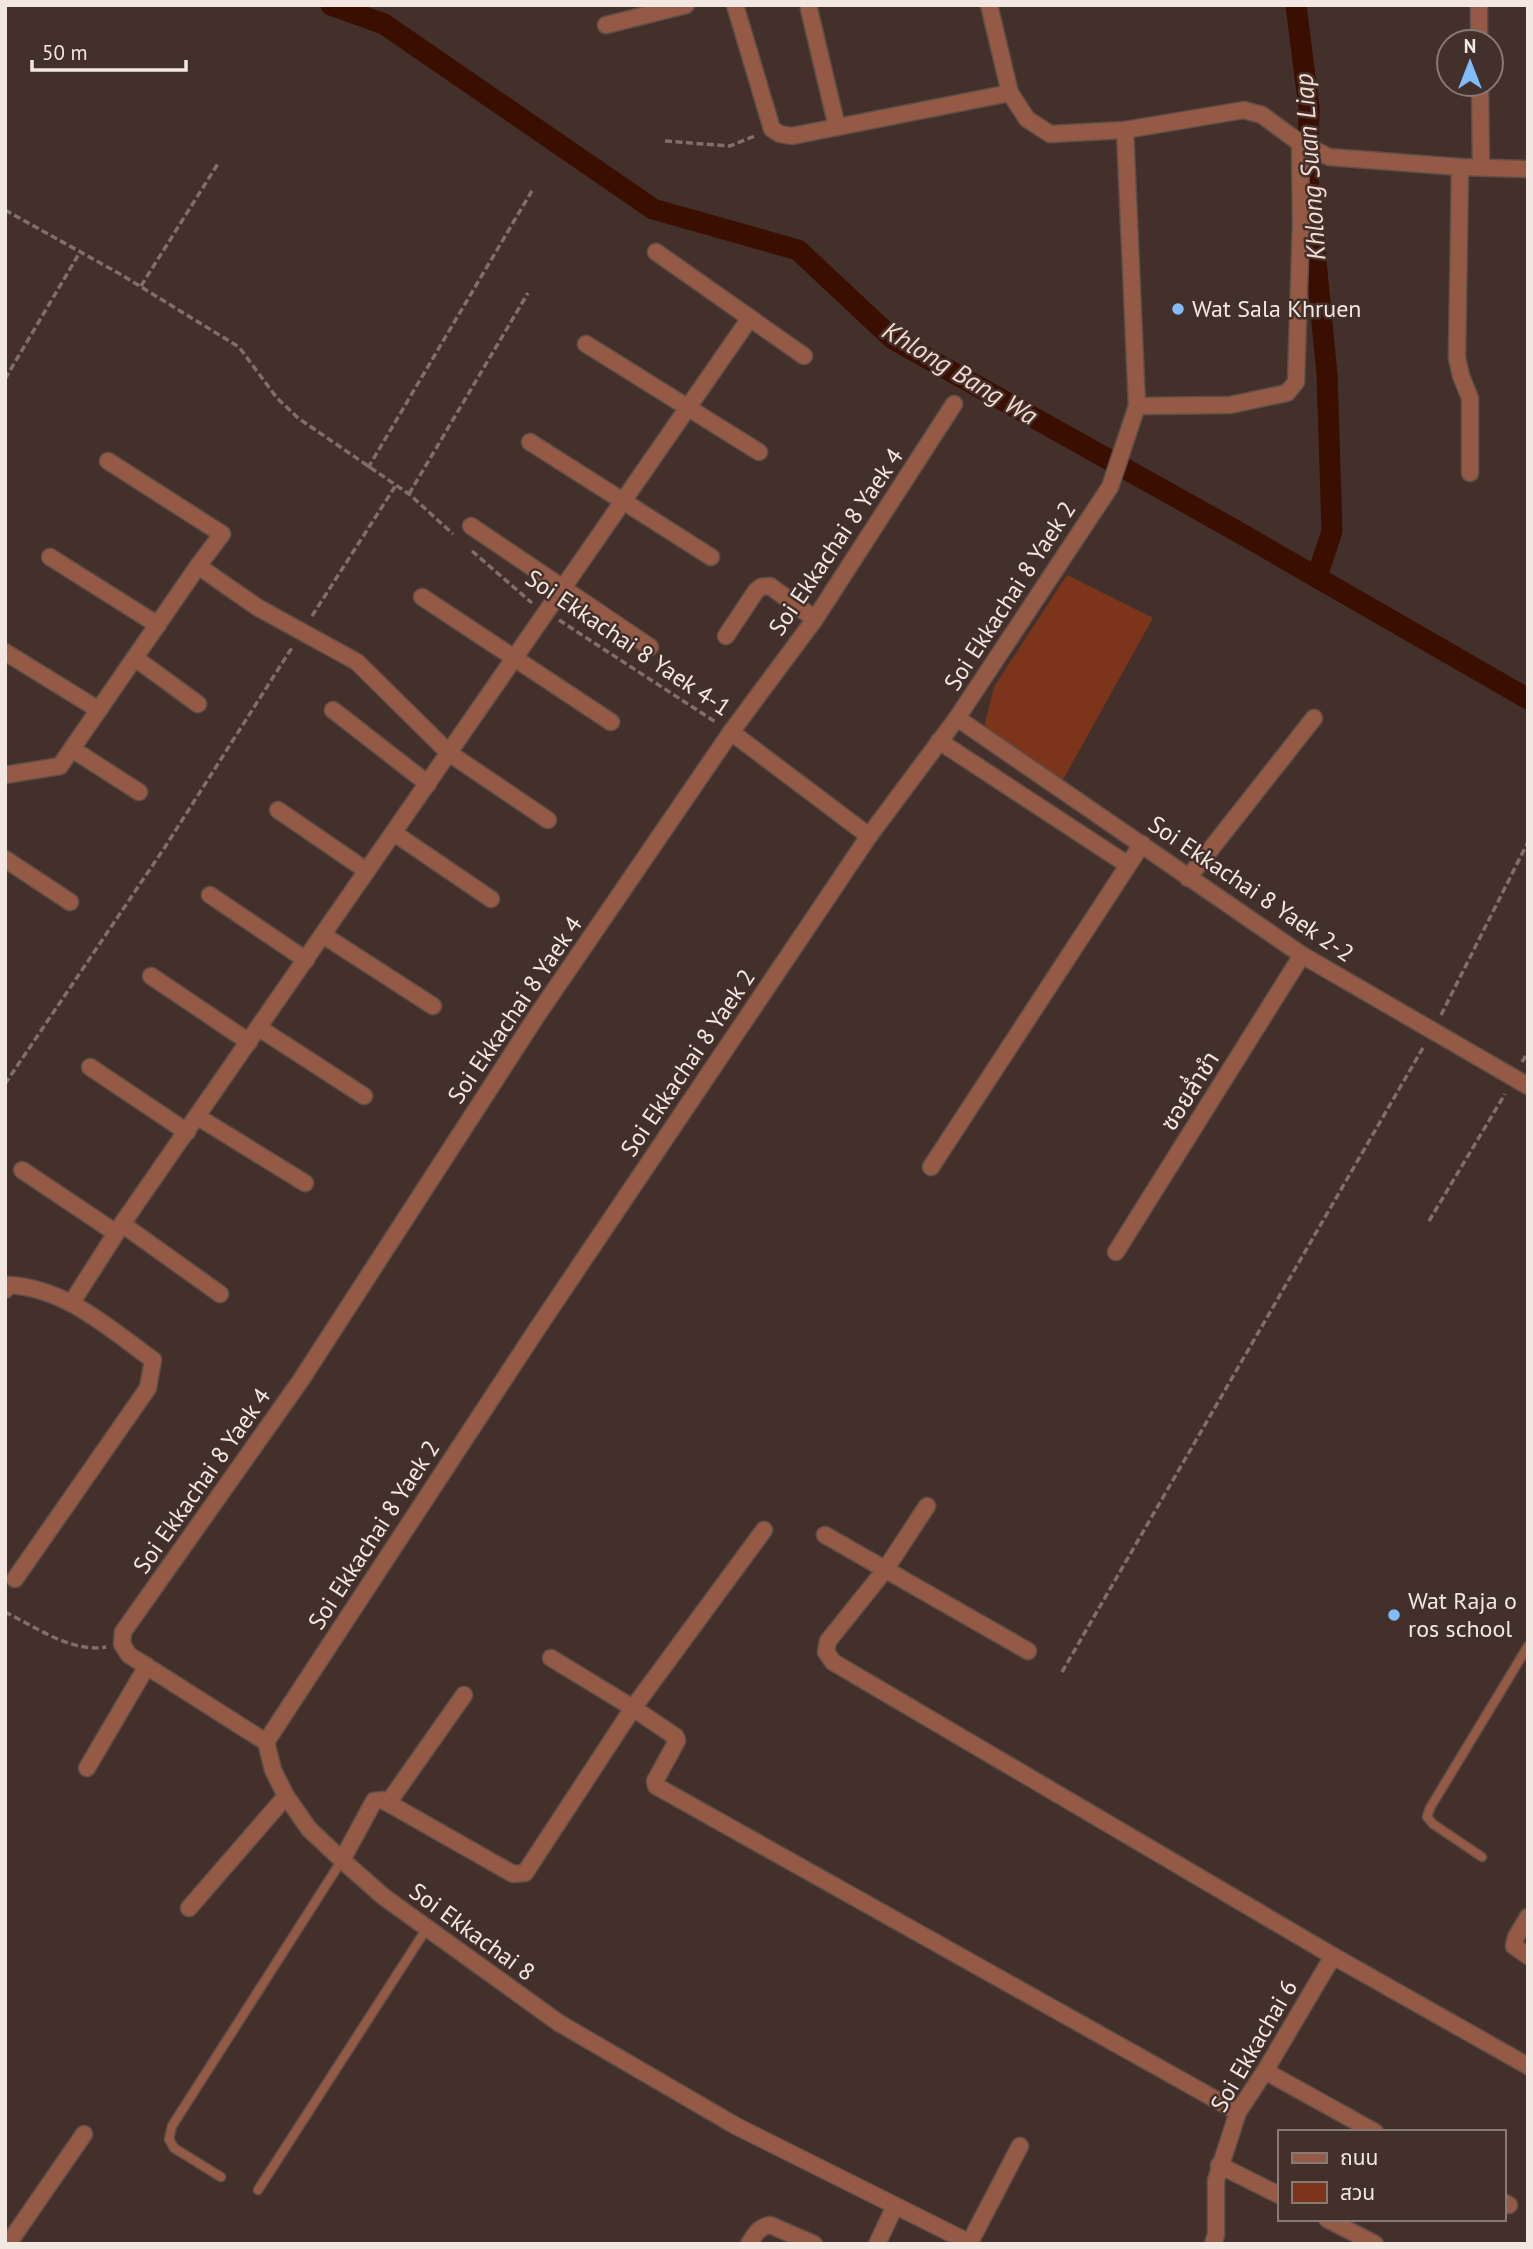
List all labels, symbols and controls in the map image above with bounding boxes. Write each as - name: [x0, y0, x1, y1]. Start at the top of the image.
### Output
- scale bar: [32, 28, 186, 72]
- north arrow: [1435, 28, 1505, 98]
- text: N: [1464, 34, 1476, 58]
- text: 50 m: [42, 39, 88, 66]
- water label: Khlong Suan Liap: [1287, 72, 1332, 262]
- place label: Wat Sala Khruen: [1192, 293, 1362, 324]
- marker: Wat Sala Khruen: [1170, 301, 1186, 317]
- water label: Khlong Bang Wa: [877, 313, 1044, 432]
- street label: Soi Ekkachai 8 Yaek 4: [761, 442, 910, 641]
- street label: Soi Ekkachai 8 Yaek 2: [937, 495, 1082, 696]
- street label: Soi Ekkachai 8 Yaek 4-1: [520, 562, 737, 723]
- street label: Soi Ekkachai 8 Yaek 2-2: [1143, 808, 1360, 969]
- street label: Soi Ekkachai 8 Yaek 4: [440, 910, 589, 1109]
- street label: Soi Ekkachai 8 Yaek 2: [613, 963, 762, 1162]
- street label: ซอยล่ำชำ: [1152, 1045, 1226, 1136]
- street label: Soi Ekkachai 8 Yaek 4: [126, 1382, 277, 1580]
- street label: Soi Ekkachai 8 Yaek 2: [301, 1434, 446, 1635]
- place label: Wat Raja o ros school: [1408, 1585, 1517, 1644]
- marker: Wat Raja o ros school: [1386, 1607, 1402, 1623]
- street label: Soi Ekkachai 8: [403, 1876, 541, 1988]
- street label: Soi Ekkachai 6: [1203, 1974, 1304, 2118]
- legend: [1278, 2130, 1505, 2221]
- text: ถนน: [1340, 2144, 1378, 2171]
- text: สวน: [1340, 2179, 1375, 2206]

